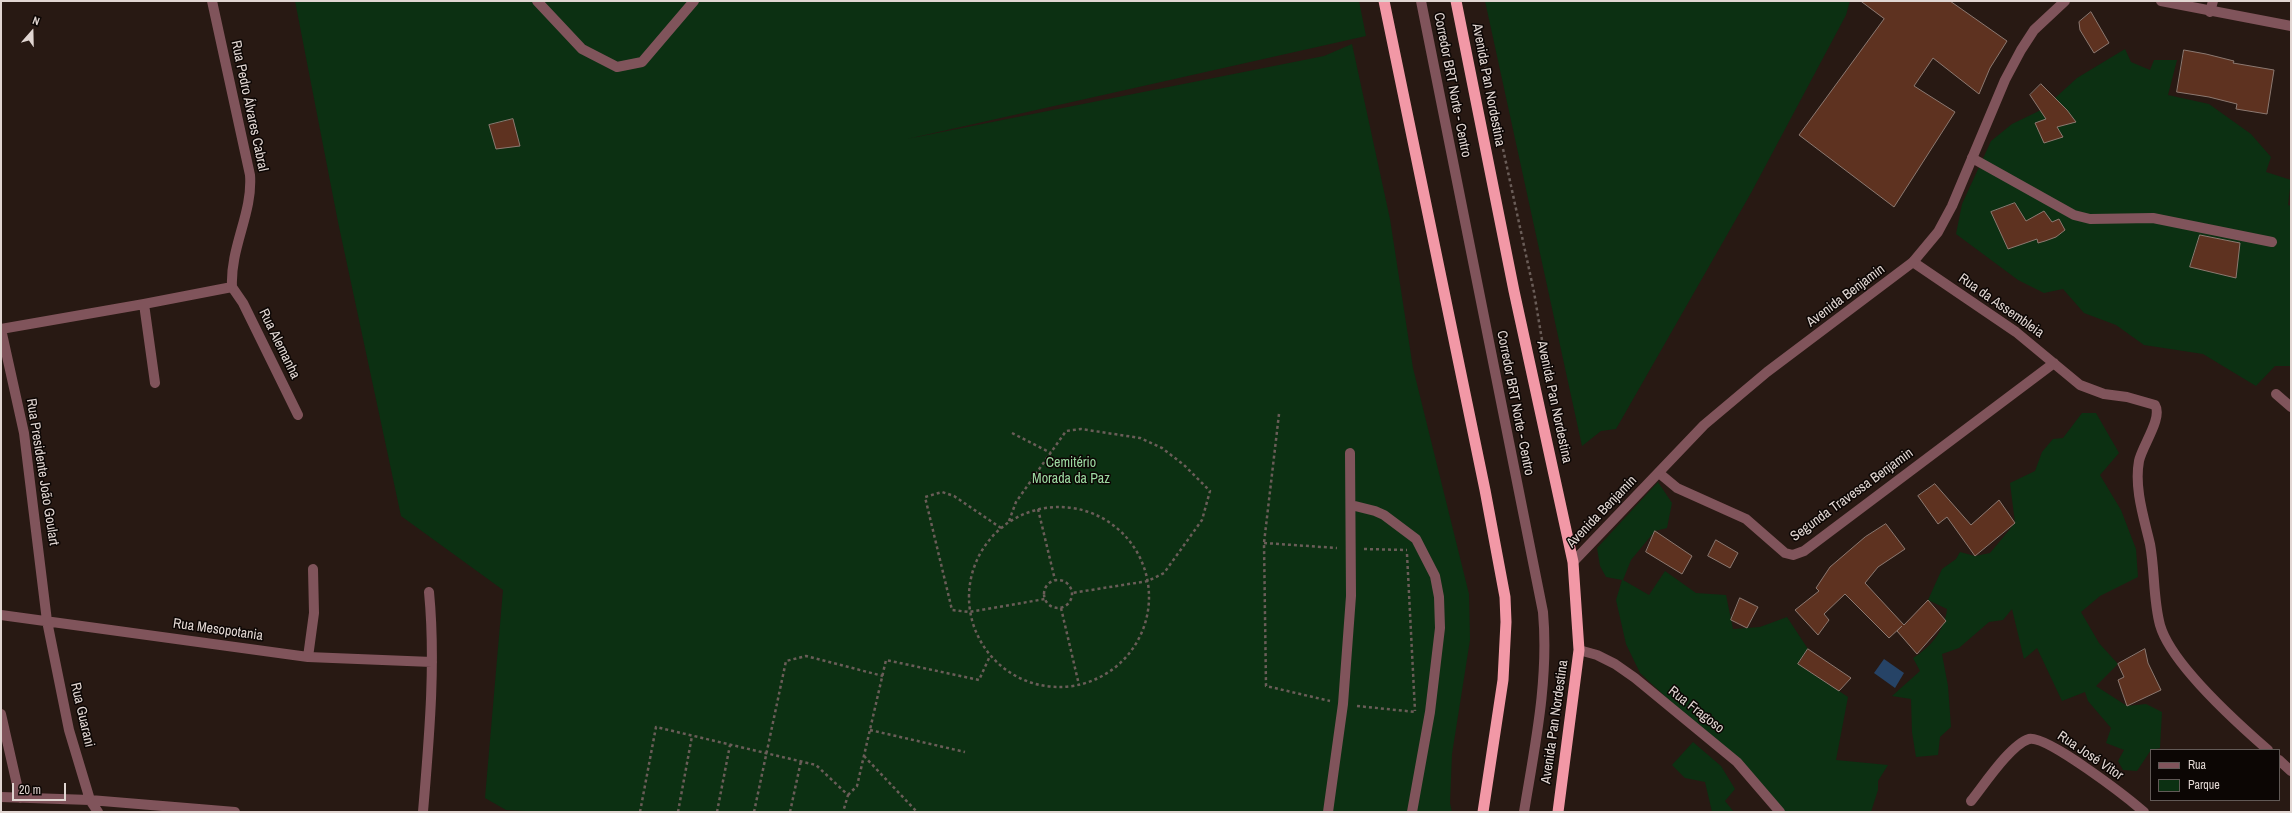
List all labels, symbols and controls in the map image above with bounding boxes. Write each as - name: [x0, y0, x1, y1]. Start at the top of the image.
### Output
- street label: Corredor BRT Norte - Centro: [1430, 11, 1474, 159]
- north arrow: [12, 12, 52, 52]
- text: N: [31, 13, 42, 28]
- street label: Avenida Pan Nordestina: [1468, 22, 1508, 148]
- street label: Rua Pedro Álvares Cabral: [227, 39, 271, 173]
- street label: Avenida Benjamin: [1804, 261, 1888, 331]
- street label: Rua da Assembleia: [1955, 270, 2047, 342]
- street label: Rua Alemanha: [255, 306, 303, 382]
- street label: Corredor BRT Norte - Centro: [1493, 329, 1537, 477]
- street label: Avenida Pan Nordestina: [1533, 339, 1575, 465]
- street label: Rua Presidente João Goulart: [22, 397, 62, 547]
- street label: Segunda Travessa Benjamin: [1787, 445, 1917, 545]
- park label: Cemitério Morada da Paz: [1032, 455, 1110, 488]
- street label: Avenida Benjamin: [1563, 472, 1641, 552]
- street label: Rua Mesopotania: [172, 615, 264, 645]
- street label: Avenida Pan Nordestina: [1538, 659, 1572, 785]
- street label: Rua Guarani: [66, 681, 98, 749]
- street label: Rua Fragoso: [1665, 683, 1727, 737]
- street label: Rua José Vitor: [2054, 728, 2126, 784]
- legend: [2150, 749, 2280, 801]
- text: Rua: [2188, 757, 2206, 773]
- scale bar: [14, 775, 68, 801]
- text: Parque: [2188, 777, 2220, 793]
- text: 20 m: [19, 782, 41, 798]

